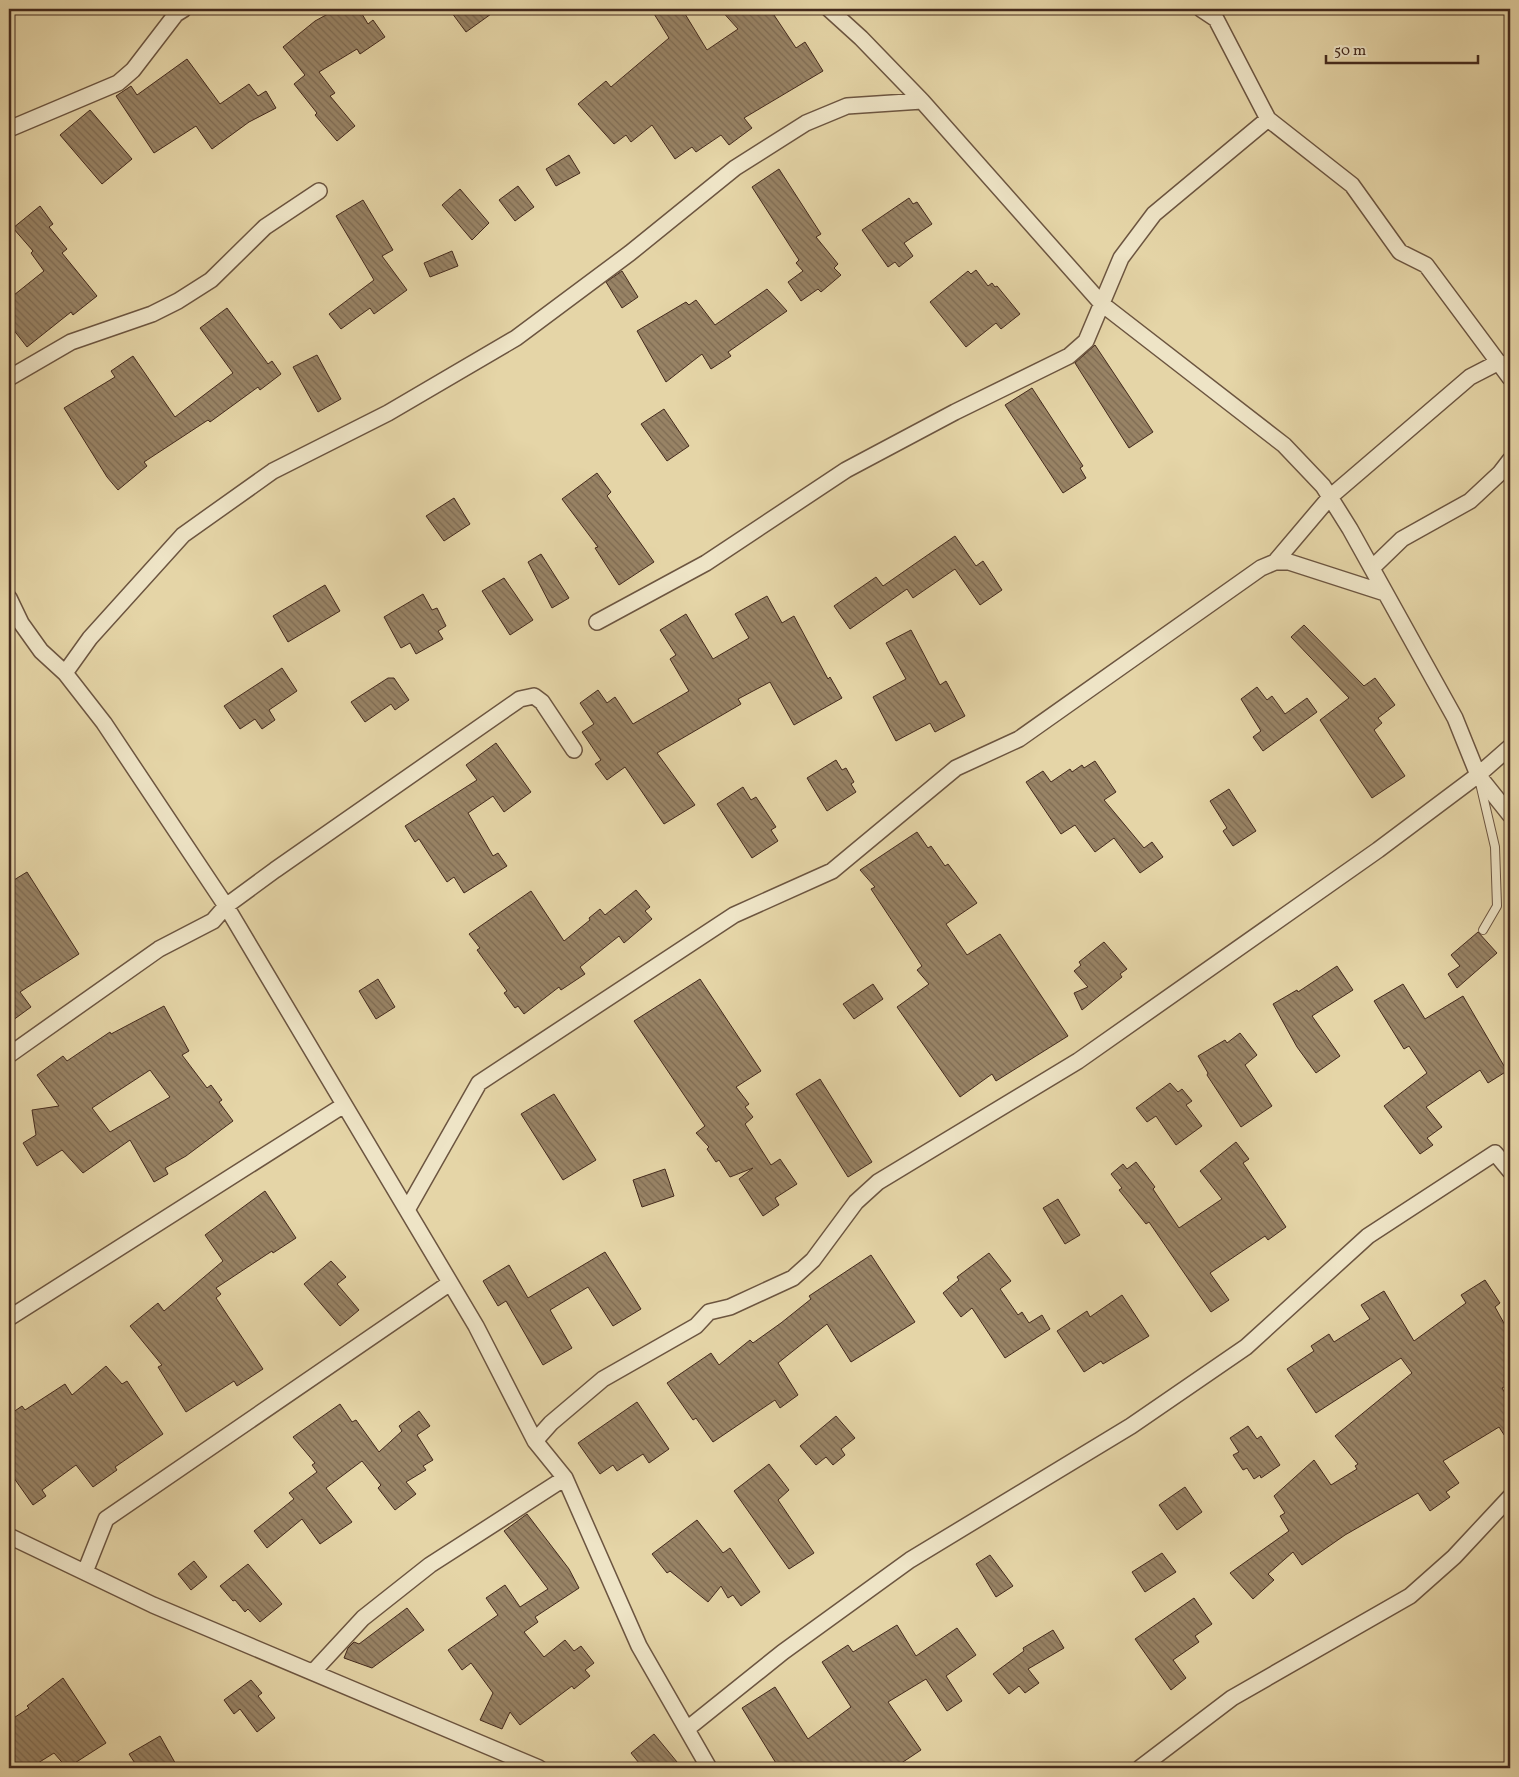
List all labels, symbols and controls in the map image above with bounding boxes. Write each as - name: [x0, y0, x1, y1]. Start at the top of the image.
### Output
- scale bar: [1326, 32, 1479, 64]
- text: 50 m: [1334, 41, 1366, 62]

